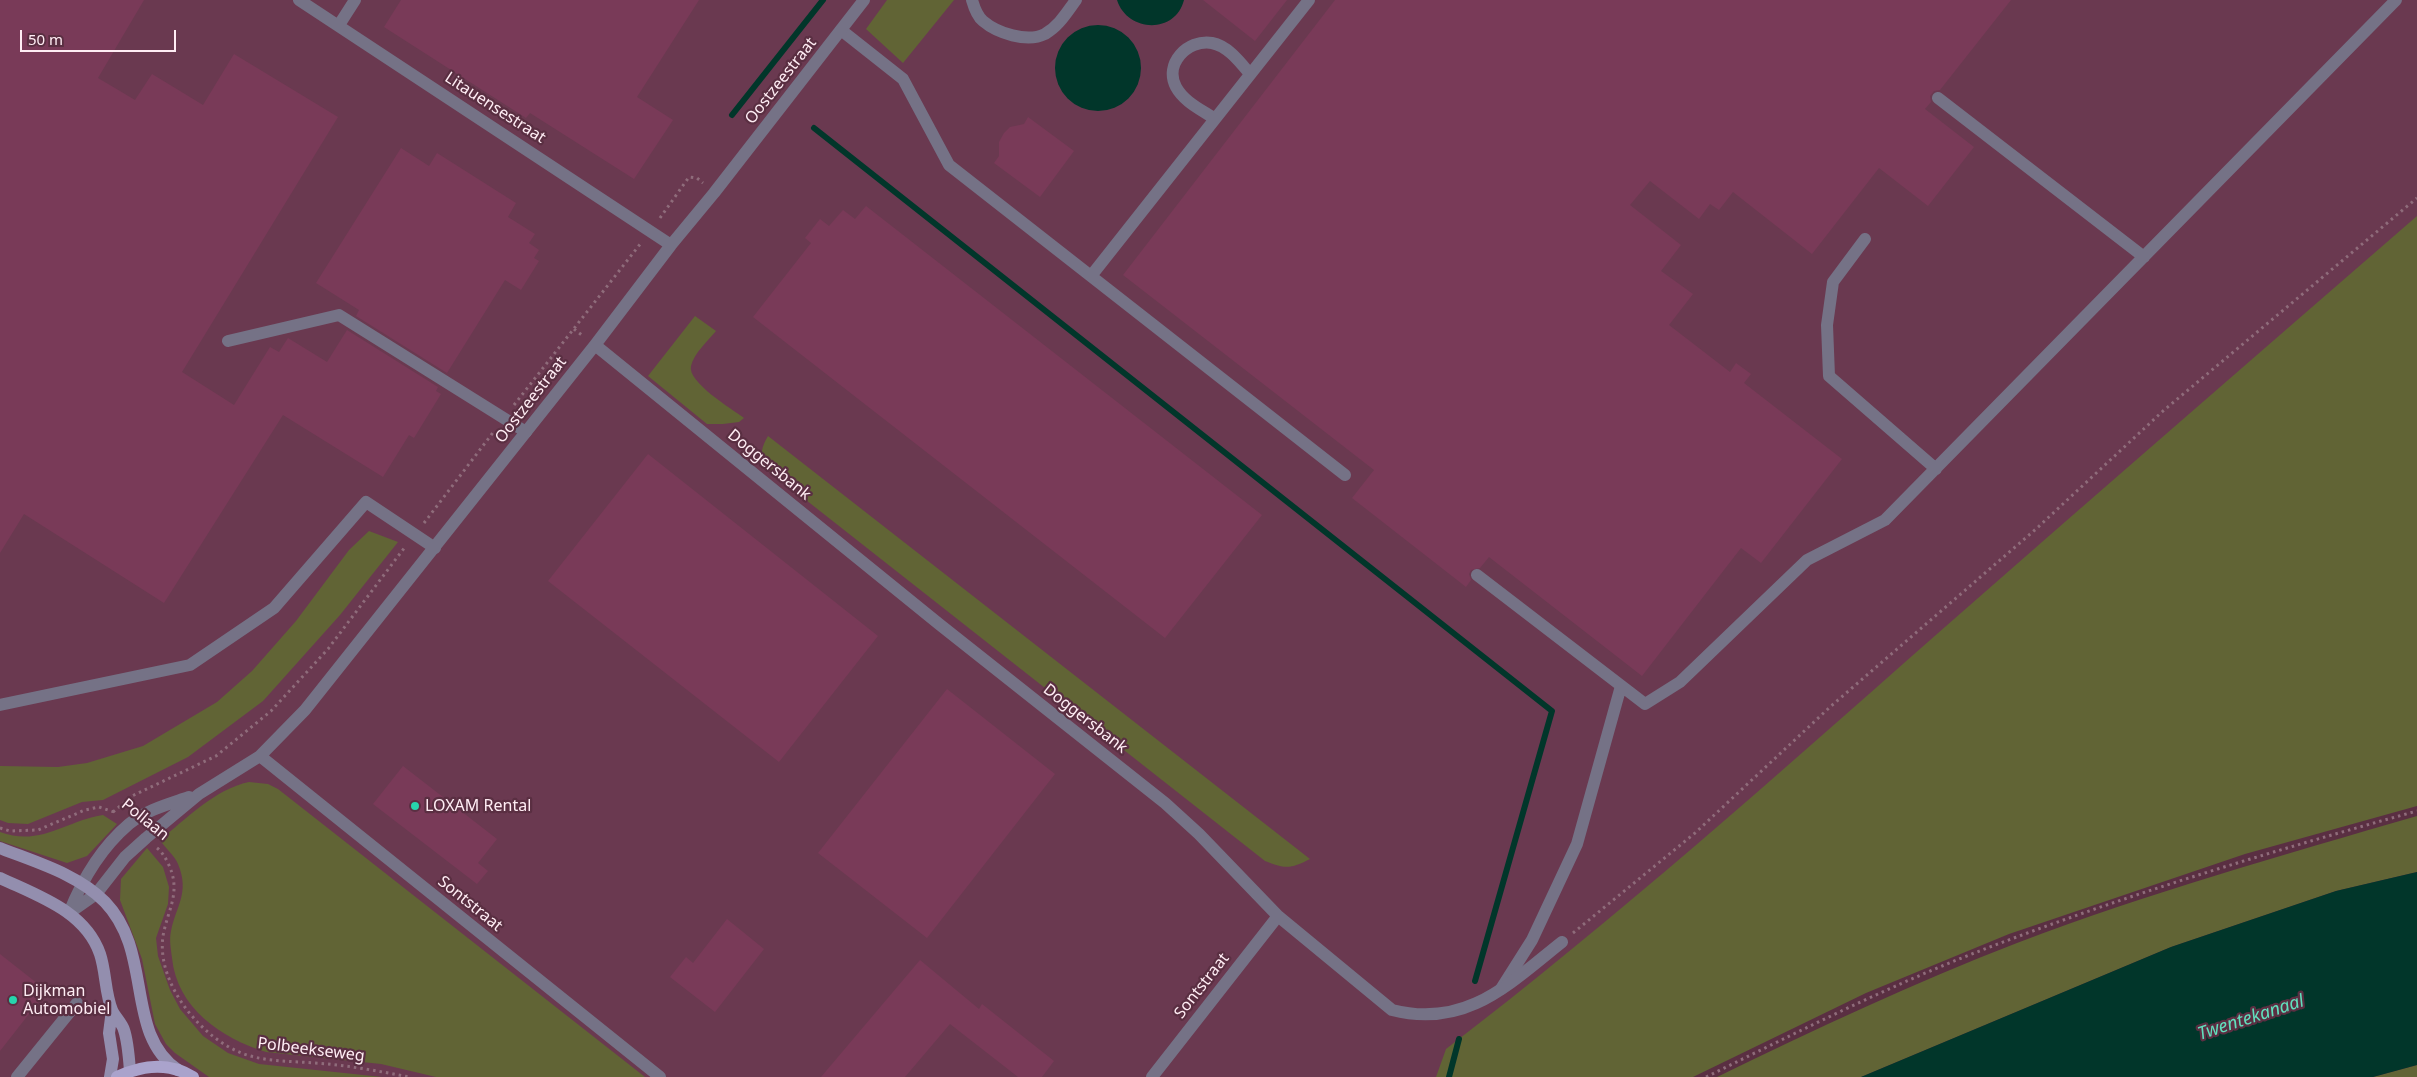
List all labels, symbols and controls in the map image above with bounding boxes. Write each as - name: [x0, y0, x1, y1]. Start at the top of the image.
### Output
- scale bar: [22, 20, 179, 52]
- text: 50 m: [28, 29, 63, 49]
- street label: Oostzeestraat: [741, 34, 821, 128]
- street label: Litauensestraat: [441, 68, 549, 148]
- street label: Oostzeestraat: [491, 353, 571, 447]
- street label: Doggersbank: [723, 426, 815, 504]
- street label: Doggersbank: [1039, 680, 1131, 758]
- street label: Pollaan: [117, 795, 173, 845]
- place label: LOXAM Rental: [425, 796, 531, 816]
- marker: LOXAM Rental: [409, 800, 421, 812]
- street label: Sontstraat: [434, 872, 506, 936]
- street label: Sontstraat: [1171, 950, 1233, 1022]
- place label: Dijkman Automobiel: [23, 981, 110, 1019]
- water label: Twentekanaal: [2195, 991, 2307, 1045]
- marker: Dijkman Automobiel: [7, 994, 19, 1006]
- street label: Polbeekseweg: [256, 1034, 366, 1066]

